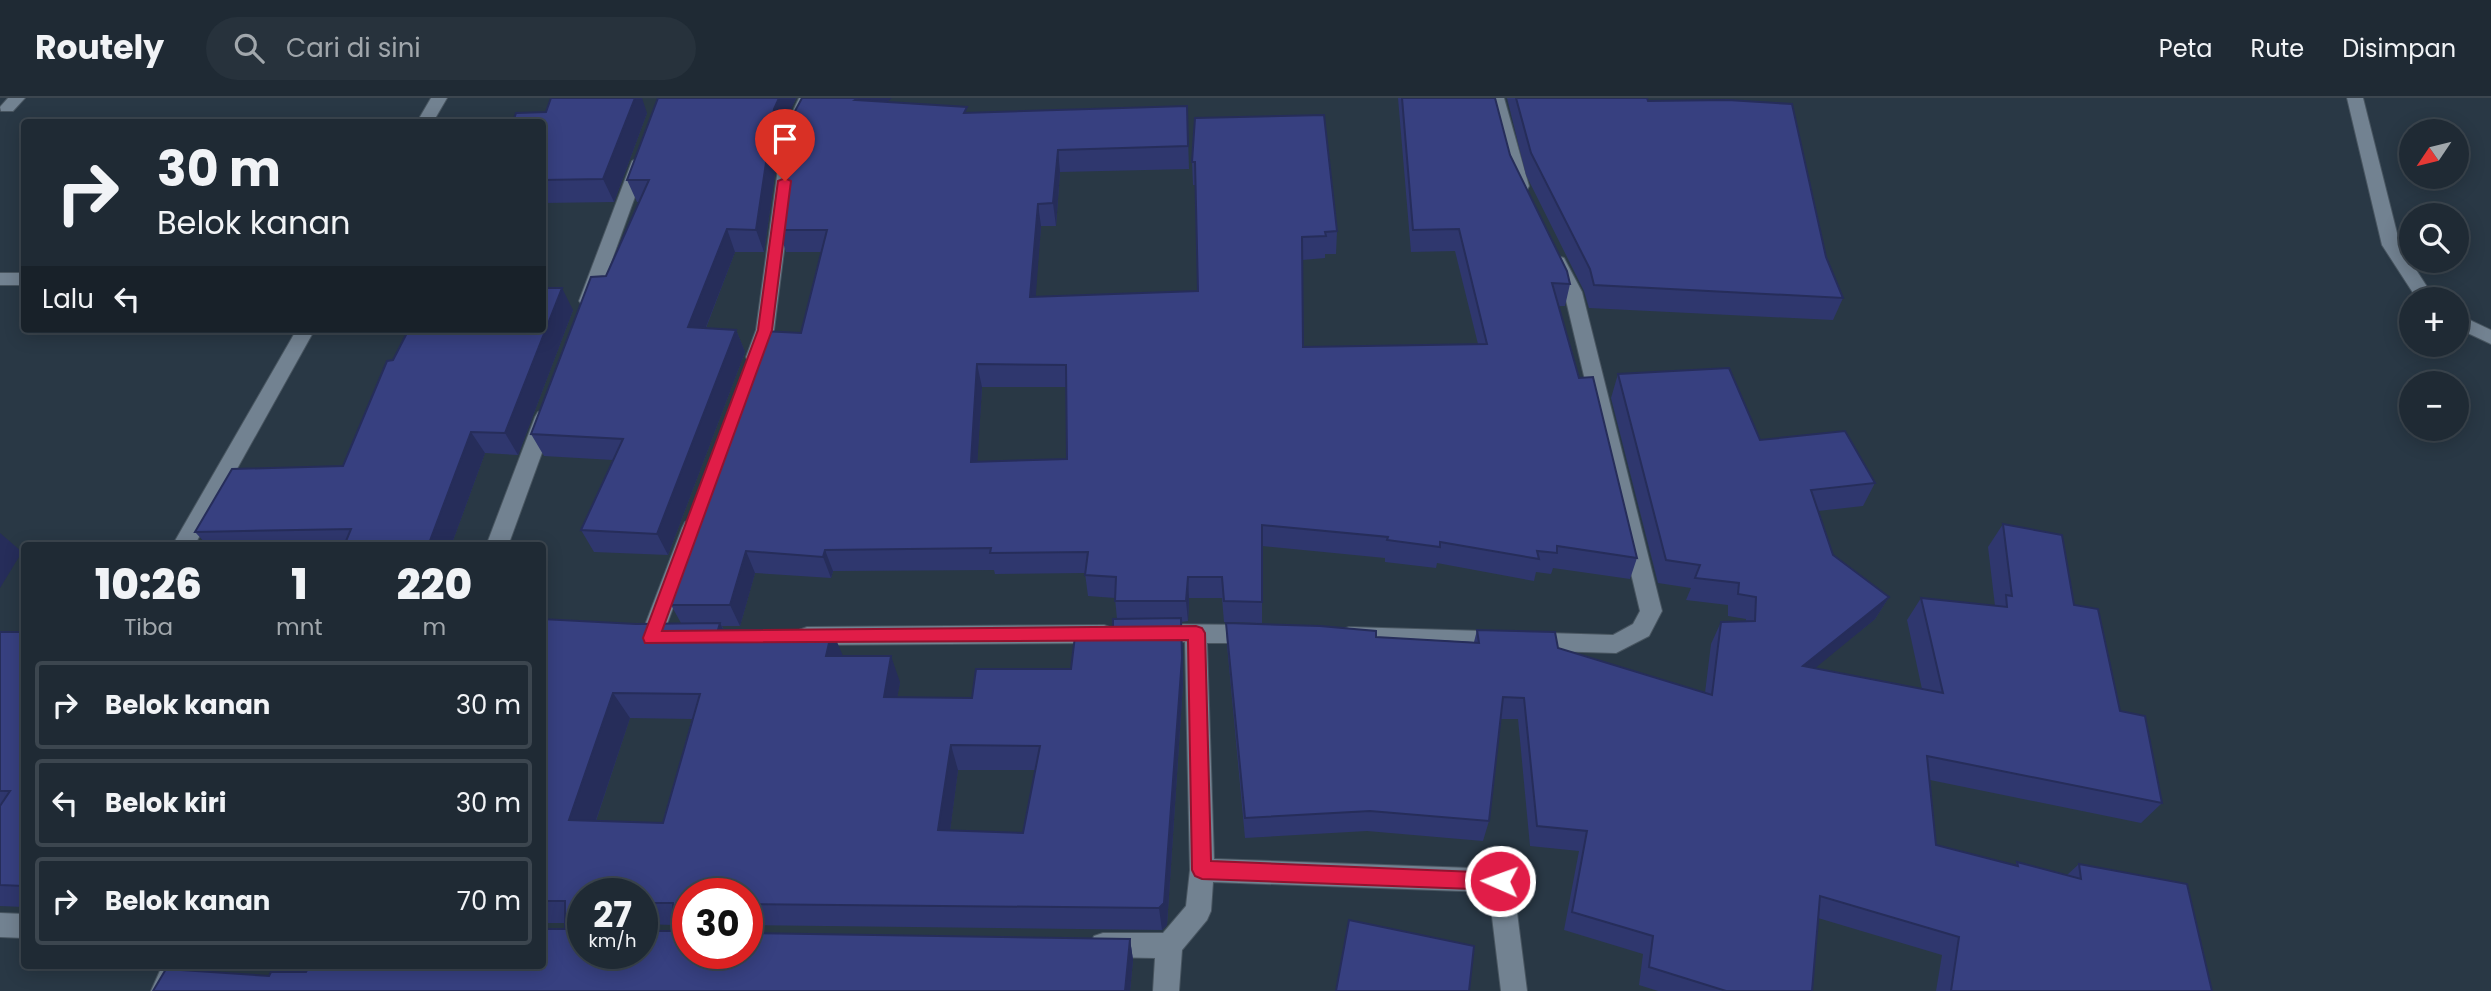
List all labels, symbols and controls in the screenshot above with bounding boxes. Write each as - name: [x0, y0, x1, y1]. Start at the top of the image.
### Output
- search box: [206, 17, 696, 80]
- text: Routely: [35, 24, 164, 71]
- icon: search: [230, 29, 268, 67]
- text: Cari di sini: [286, 30, 421, 66]
- text: Peta: [2159, 32, 2213, 65]
- text: Rute: [2251, 32, 2304, 65]
- text: Disimpan: [2342, 32, 2456, 65]
- pin: [755, 109, 815, 181]
- north arrow: [2399, 119, 2469, 189]
- map controls: [2399, 119, 2469, 441]
- icon: arrive: [766, 120, 804, 158]
- text: 30 m: [157, 135, 281, 203]
- icon: right: [42, 147, 133, 238]
- text: Belok kanan: [157, 200, 351, 245]
- button: search: [2399, 203, 2469, 273]
- icon: left: [108, 280, 146, 318]
- text: Lalu: [42, 281, 94, 317]
- button: +: [2399, 287, 2469, 357]
- button: −: [2399, 371, 2469, 441]
- text: 10:26: [95, 555, 202, 614]
- text: 1: [291, 555, 307, 614]
- text: 220: [397, 555, 472, 614]
- text: Tiba: [124, 611, 173, 643]
- text: mnt: [276, 611, 323, 643]
- text: m: [423, 611, 446, 643]
- icon: right: [46, 686, 84, 724]
- text: Belok kanan: [105, 687, 270, 723]
- text: 30 m: [456, 687, 521, 723]
- icon: left: [46, 784, 84, 822]
- text: Belok kiri: [105, 785, 227, 821]
- text: 30 m: [456, 785, 521, 821]
- position arrow: [1463, 844, 1537, 918]
- speed limit sign: 30: [672, 878, 763, 969]
- icon: right: [46, 882, 84, 920]
- text: Belok kanan: [105, 883, 270, 919]
- text: 70 m: [457, 883, 521, 919]
- text: 27: [593, 890, 632, 939]
- text: km/h: [589, 928, 636, 953]

